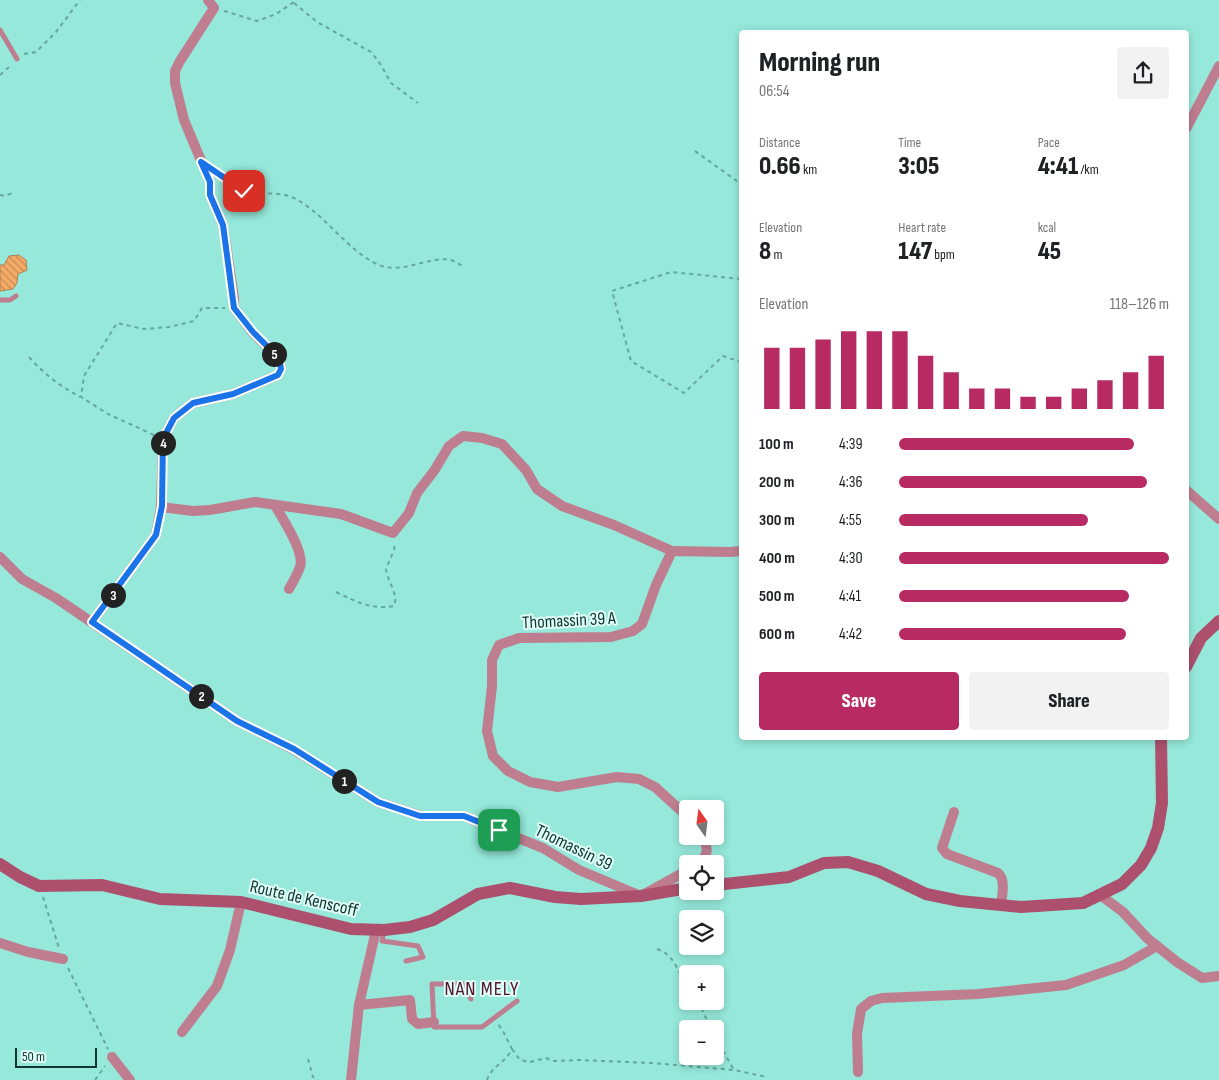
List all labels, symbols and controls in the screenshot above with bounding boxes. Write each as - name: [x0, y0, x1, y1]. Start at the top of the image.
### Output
- text: Morning run: [759, 46, 880, 79]
- button: share: [1117, 47, 1169, 99]
- text: 06:54: [759, 82, 789, 101]
- text: Distance: [759, 134, 800, 151]
- text: Time: [898, 134, 921, 151]
- text: Pace: [1038, 134, 1060, 151]
- text: 0.66: [759, 151, 801, 182]
- text: 3:05: [898, 151, 940, 182]
- text: 4:41: [1038, 151, 1078, 182]
- text: km: [801, 161, 817, 178]
- text: /km: [1078, 161, 1099, 178]
- pin: [223, 170, 265, 212]
- icon: check: [230, 177, 258, 205]
- text: Elevation: [759, 219, 802, 236]
- text: Heart rate: [898, 219, 946, 236]
- text: kcal: [1038, 219, 1056, 236]
- text: 8: [759, 236, 771, 267]
- text: 147: [898, 236, 932, 267]
- text: 45: [1038, 236, 1061, 267]
- text: m: [771, 246, 782, 263]
- text: bpm: [932, 246, 955, 263]
- text: Elevation: [759, 295, 808, 314]
- text: 118–126 m: [1110, 295, 1169, 314]
- pin: 5: [262, 342, 286, 366]
- text: 5: [271, 346, 278, 363]
- pin: 4: [150, 430, 176, 456]
- text: 4: [160, 435, 167, 452]
- text: 100 m: [759, 435, 794, 454]
- text: 4:39: [839, 435, 863, 454]
- text: 200 m: [759, 473, 794, 492]
- text: 4:36: [839, 473, 862, 492]
- text: 300 m: [759, 511, 795, 530]
- text: 4:55: [839, 511, 862, 530]
- text: 400 m: [759, 549, 795, 568]
- text: 4:30: [839, 549, 863, 568]
- pin: 3: [100, 582, 126, 608]
- text: 3: [110, 587, 117, 604]
- text: 500 m: [759, 587, 794, 606]
- text: 4:41: [839, 587, 861, 606]
- street label: Thomassin 39 A: [522, 608, 617, 633]
- text: 600 m: [759, 625, 795, 644]
- text: 4:42: [839, 625, 862, 644]
- button: Save: [759, 672, 959, 730]
- button: Share: [969, 672, 1169, 730]
- pin: 2: [188, 684, 214, 708]
- text: 2: [198, 688, 205, 705]
- pin: 1: [332, 768, 356, 794]
- text: 1: [342, 773, 347, 790]
- north arrow: [679, 800, 724, 845]
- map controls: [679, 800, 724, 1065]
- pin: [478, 809, 520, 851]
- icon: arrive: [485, 816, 513, 844]
- street label: Thomassin 39: [532, 820, 616, 875]
- button: locate: [679, 855, 724, 900]
- street label: Route de Kenscoff: [248, 876, 361, 921]
- button: layers: [679, 910, 724, 955]
- button: +: [679, 965, 724, 1010]
- district label: NAN MELY: [445, 977, 519, 1001]
- button: −: [679, 1020, 724, 1065]
- scale bar: [15, 1045, 98, 1068]
- text: 50 m: [22, 1048, 45, 1065]

